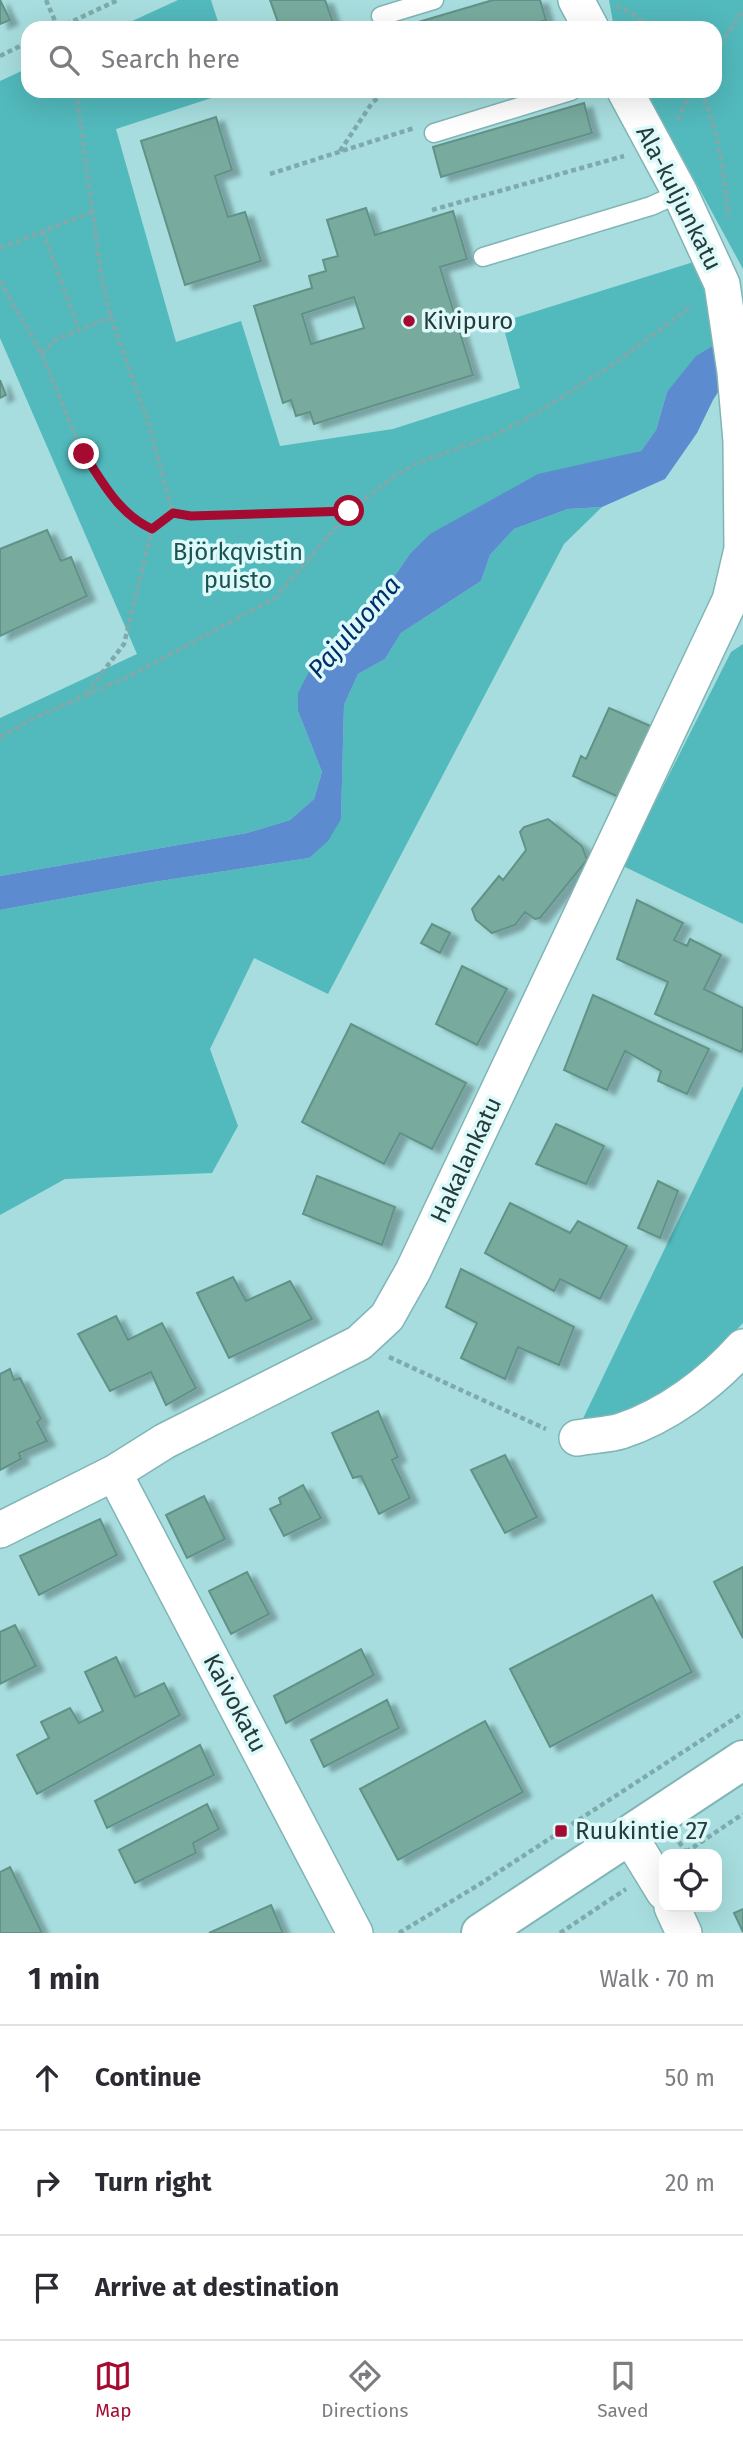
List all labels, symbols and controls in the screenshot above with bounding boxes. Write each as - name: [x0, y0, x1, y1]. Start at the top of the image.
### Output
- search box: [21, 21, 722, 98]
- icon: search: [45, 41, 83, 79]
- text: Search here: [101, 44, 240, 75]
- street label: Ala-kuljunkatu: [631, 121, 727, 275]
- place label: Kivipuro: [423, 307, 513, 335]
- marker: Kivipuro: [401, 313, 417, 329]
- route end: [68, 438, 99, 469]
- route start: [333, 495, 364, 526]
- park label: Björkqvistin puisto: [173, 538, 303, 594]
- water label: Pajuluoma: [302, 570, 407, 685]
- street label: Hakalankatu: [425, 1093, 507, 1227]
- street label: Kaivokatu: [197, 1649, 273, 1757]
- place label: Ruukintie 27: [575, 1817, 708, 1845]
- marker: Ruukintie 27: [553, 1823, 569, 1839]
- map controls: [659, 1849, 722, 1912]
- button: locate: [659, 1849, 722, 1912]
- text: 1 min: [28, 1961, 100, 1997]
- text: Walk · 70 m: [600, 1965, 715, 1993]
- icon: ahead: [28, 2059, 66, 2097]
- text: Continue: [95, 2062, 201, 2093]
- text: 50 m: [665, 2064, 715, 2092]
- icon: right: [28, 2164, 66, 2202]
- text: Turn right: [95, 2167, 212, 2198]
- text: 20 m: [665, 2169, 715, 2197]
- icon: arrive: [28, 2269, 66, 2307]
- text: Arrive at destination: [95, 2272, 339, 2303]
- tab: Map: [94, 2357, 132, 2422]
- tab: Directions: [321, 2357, 408, 2422]
- tab: Saved: [597, 2357, 649, 2422]

